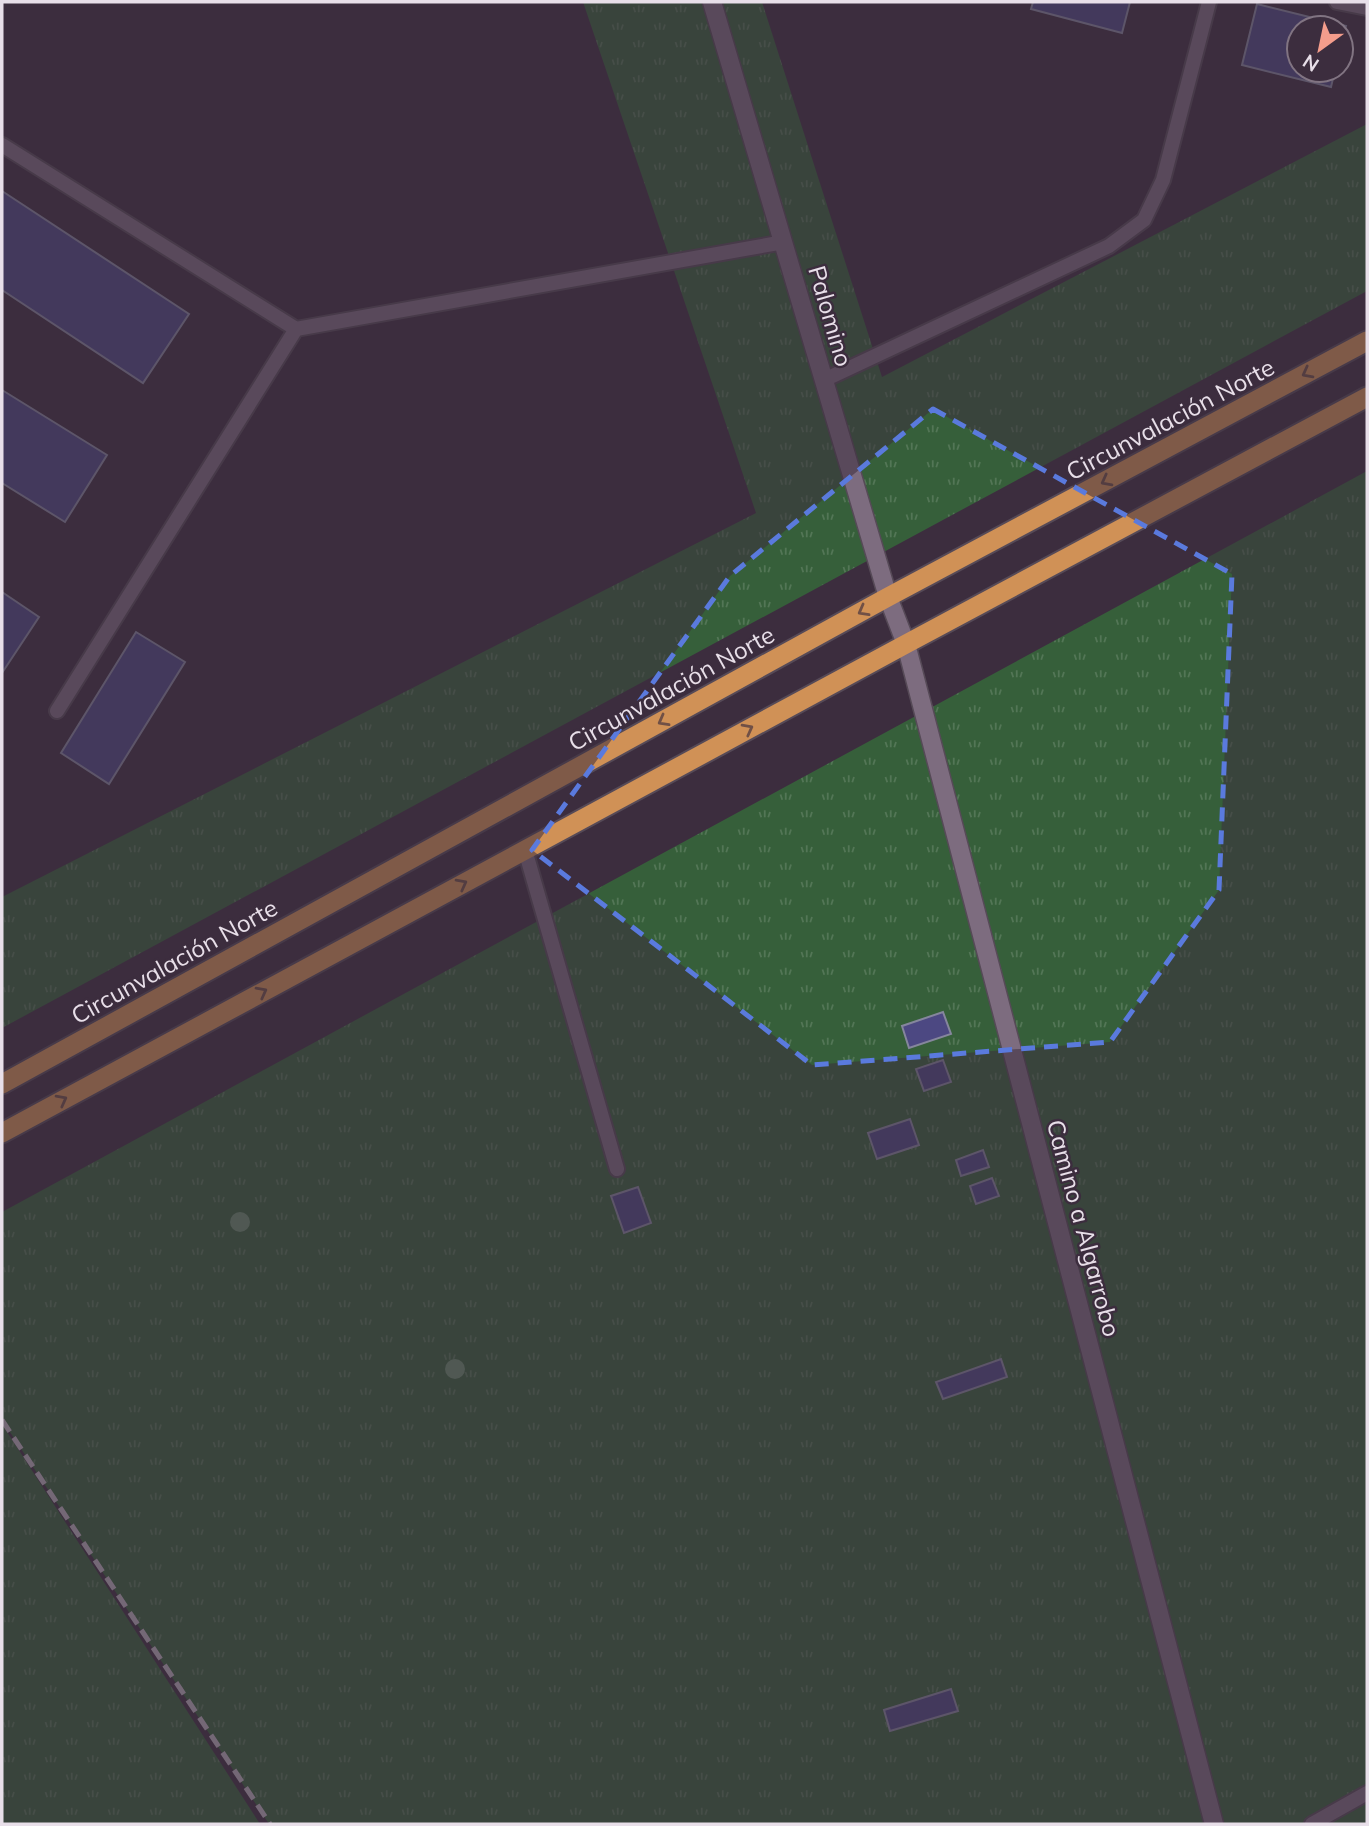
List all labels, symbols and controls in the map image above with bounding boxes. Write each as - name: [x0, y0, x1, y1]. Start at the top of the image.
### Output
- north arrow: [1285, 14, 1355, 84]
- text: N: [1298, 49, 1323, 77]
- street label: Palomino: [802, 262, 860, 370]
- street label: Circunvalación Norte: [1061, 351, 1279, 487]
- one-way arrow: [1302, 365, 1314, 379]
- one-way arrow: [1101, 472, 1114, 486]
- one-way arrow: [857, 603, 870, 616]
- street label: Circunvalación Norte: [563, 619, 779, 757]
- one-way arrow: [658, 713, 671, 726]
- one-way arrow: [741, 724, 754, 737]
- one-way arrow: [455, 879, 467, 892]
- street label: Circunvalación Norte: [66, 892, 282, 1030]
- one-way arrow: [255, 987, 267, 1000]
- one-way arrow: [55, 1095, 67, 1108]
- street label: Camino a Algarrobo: [1041, 1116, 1127, 1340]

